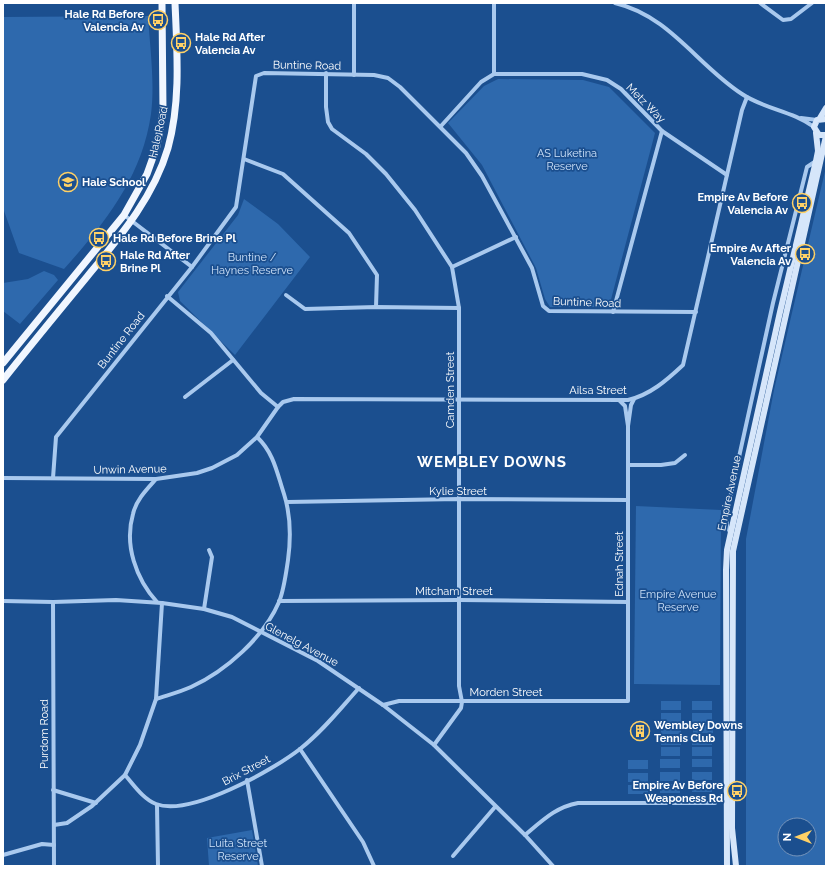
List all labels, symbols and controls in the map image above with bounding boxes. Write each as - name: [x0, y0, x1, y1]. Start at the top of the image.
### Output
- place label: Hale Rd Before Valencia Av: [65, 8, 144, 34]
- bus stop icon: Hale Rd Before Valencia Av: [147, 9, 169, 31]
- place label: Hale Rd After Valencia Av: [195, 31, 266, 57]
- bus stop icon: Hale Rd After Valencia Av: [170, 32, 192, 54]
- street label: Buntine Road: [273, 58, 341, 73]
- street label: Metz Way: [623, 81, 668, 126]
- street label: Hale Road: [146, 105, 171, 159]
- park label: AS Luketina Reserve: [537, 147, 597, 173]
- school or university icon: Hale School: [57, 171, 79, 193]
- place label: Hale School: [82, 176, 146, 189]
- place label: Empire Av Before Valencia Av: [697, 191, 788, 217]
- bus stop icon: Empire Av Before Valencia Av: [791, 192, 813, 214]
- bus stop icon: Hale Rd Before Brine Pl: [88, 227, 110, 249]
- place label: Hale Rd Before Brine Pl: [113, 232, 236, 245]
- place label: Empire Av After Valencia Av: [710, 242, 792, 268]
- bus stop icon: Empire Av After Valencia Av: [794, 243, 816, 265]
- place label: Hale Rd After Brine Pl: [120, 249, 191, 275]
- bus stop icon: Hale Rd After Brine Pl: [95, 250, 117, 272]
- park label: Buntine / Haynes Reserve: [211, 251, 294, 277]
- street label: Buntine Road: [553, 295, 622, 310]
- street label: Buntine Road: [95, 309, 148, 371]
- street label: Camden Street: [444, 351, 457, 428]
- street label: Ailsa Street: [569, 384, 627, 397]
- district label: WEMBLEY DOWNS: [417, 453, 567, 471]
- street label: Empire Avenue: [715, 453, 744, 532]
- street label: Unwin Avenue: [93, 462, 167, 477]
- street label: Kylie Street: [429, 485, 487, 498]
- street label: Ednah Street: [613, 531, 626, 597]
- street label: Mitcham Street: [415, 585, 493, 598]
- park label: Empire Avenue Reserve: [639, 588, 717, 614]
- street label: Glenelg Avenue: [263, 620, 341, 669]
- street label: Morden Street: [470, 686, 543, 699]
- street label: Purdom Road: [38, 699, 51, 769]
- place label: Wembley Downs Tennis Club: [654, 719, 743, 745]
- building icon: Wembley Downs Tennis Club: [629, 720, 651, 742]
- street label: Brix Street: [220, 752, 273, 788]
- place label: Empire Av Before Weaponess Rd: [632, 779, 723, 805]
- bus stop icon: Empire Av Before Weaponess Rd: [726, 780, 748, 802]
- north arrow: [777, 817, 817, 857]
- text: N: [781, 833, 794, 841]
- park label: Luita Street Reserve: [209, 837, 267, 863]

